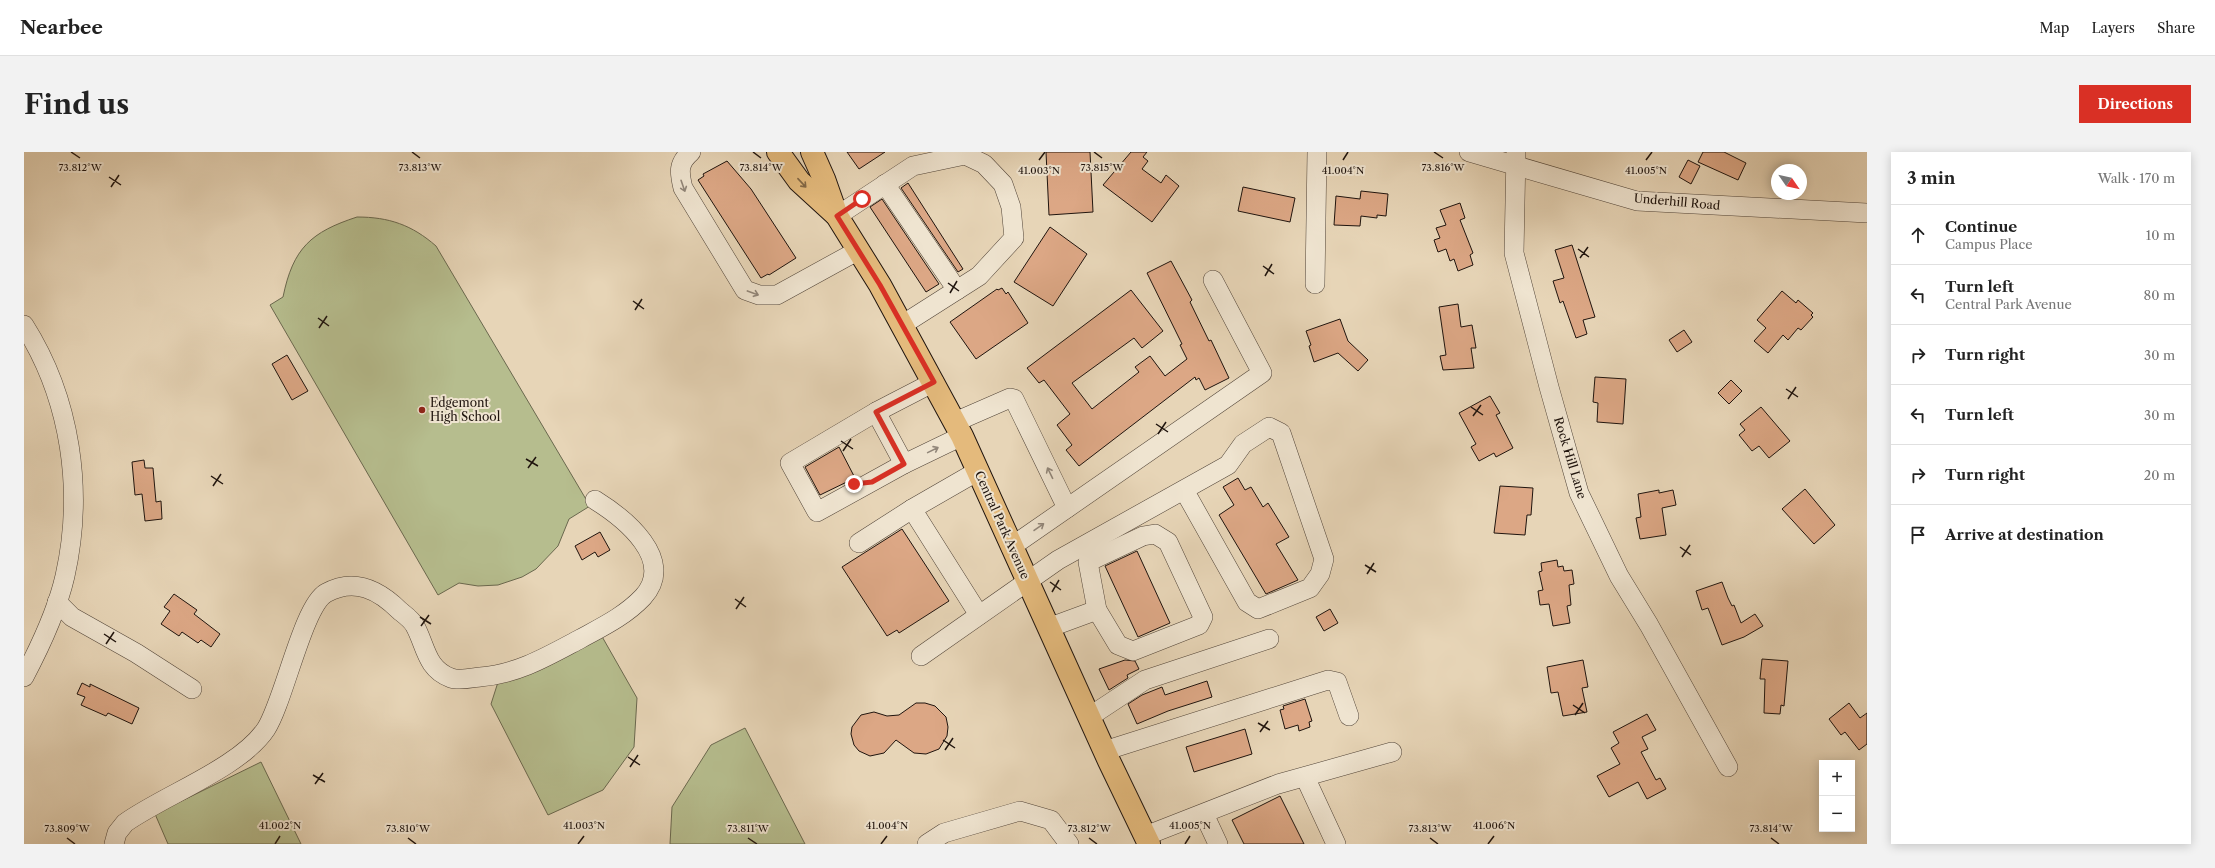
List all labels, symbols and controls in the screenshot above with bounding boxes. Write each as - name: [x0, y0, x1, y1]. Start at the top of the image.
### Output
- text: Nearbee: [20, 16, 103, 39]
- text: Map: [2039, 19, 2069, 37]
- text: Layers: [2091, 19, 2135, 37]
- text: Share: [2157, 19, 2195, 37]
- button: Directions: [2079, 85, 2191, 123]
- text: Find us: [24, 87, 129, 121]
- text: 73.812°W: [58, 161, 103, 174]
- text: 73.813°W: [399, 161, 443, 174]
- text: 73.814°W: [739, 161, 784, 174]
- text: 73.815°W: [1081, 161, 1124, 174]
- text: 73.816°W: [1421, 161, 1466, 174]
- text: 41.003°N: [1018, 164, 1060, 177]
- text: 41.004°N: [1322, 164, 1364, 177]
- text: 41.005°N: [1625, 164, 1667, 177]
- north arrow: [1771, 164, 1807, 200]
- text: 3 min: [1907, 168, 1956, 188]
- text: Walk · 170 m: [2098, 170, 2175, 186]
- one-way arrow: [797, 178, 806, 188]
- one-way arrow: [680, 179, 687, 192]
- route start: [853, 190, 871, 208]
- street label: Underhill Road: [1633, 190, 1722, 213]
- text: Continue: [1945, 217, 2017, 236]
- icon: ahead: [1907, 224, 1929, 246]
- text: 10 m: [2146, 227, 2175, 243]
- text: Campus Place: [1945, 236, 2033, 252]
- text: Turn left: [1945, 277, 2014, 296]
- icon: left: [1907, 284, 1929, 306]
- text: 80 m: [2143, 287, 2175, 303]
- one-way arrow: [747, 289, 759, 297]
- text: Central Park Avenue: [1945, 296, 2072, 312]
- icon: right: [1907, 344, 1929, 366]
- text: Turn right: [1945, 345, 2025, 364]
- text: 30 m: [2144, 347, 2175, 363]
- place label: Edgemont High School: [430, 395, 501, 424]
- icon: left: [1907, 404, 1929, 426]
- marker: Edgemont High School: [417, 405, 427, 415]
- text: Turn left: [1945, 405, 2014, 424]
- text: 30 m: [2144, 407, 2175, 423]
- street label: Rock Hill Lane: [1551, 415, 1590, 501]
- one-way arrow: [927, 446, 939, 453]
- icon: right: [1907, 464, 1929, 486]
- text: Turn right: [1945, 465, 2025, 484]
- one-way arrow: [1046, 467, 1053, 479]
- text: 20 m: [2144, 467, 2175, 483]
- street label: Central Park Avenue: [972, 468, 1033, 582]
- route end: [845, 475, 863, 493]
- one-way arrow: [1034, 523, 1045, 531]
- icon: arrive: [1907, 524, 1929, 546]
- text: Arrive at destination: [1945, 525, 2104, 544]
- map controls: [1819, 760, 1855, 832]
- button: +: [1819, 760, 1855, 796]
- button: −: [1819, 796, 1855, 832]
- text: 41.002°N: [259, 819, 301, 832]
- text: 41.003°N: [563, 819, 605, 832]
- text: 41.004°N: [866, 819, 908, 832]
- text: 41.005°N: [1169, 819, 1211, 832]
- text: 41.006°N: [1473, 819, 1515, 832]
- text: 73.809°W: [44, 822, 91, 835]
- text: 73.810°W: [386, 822, 431, 835]
- text: 73.811°W: [727, 822, 770, 835]
- text: 73.812°W: [1067, 822, 1112, 835]
- text: 73.813°W: [1409, 822, 1453, 835]
- text: 73.814°W: [1749, 822, 1794, 835]

